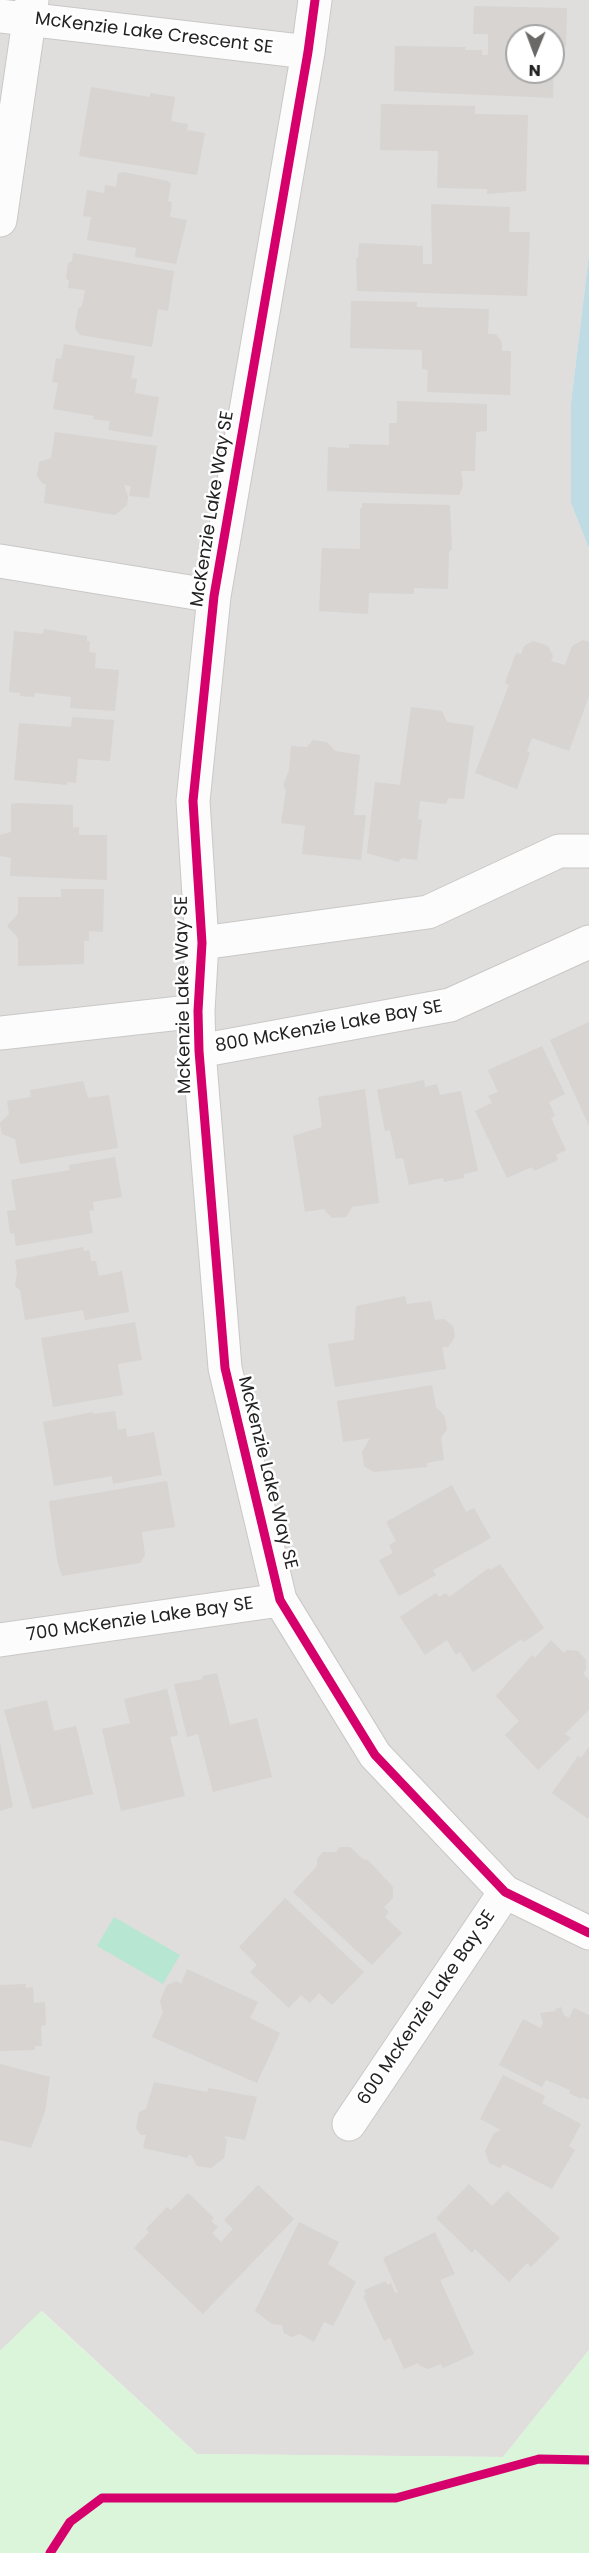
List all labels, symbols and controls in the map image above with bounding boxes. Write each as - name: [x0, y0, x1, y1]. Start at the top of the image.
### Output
- street label: McKenzie Lake Crescent SE: [34, 9, 274, 59]
- north arrow: [505, 24, 565, 84]
- text: N: [528, 59, 541, 82]
- street label: McKenzie Lake Way SE: [187, 409, 239, 609]
- street label: McKenzie Lake Way SE: [171, 896, 197, 1094]
- street label: 800 McKenzie Lake Bay SE: [214, 996, 444, 1058]
- street label: McKenzie Lake Way SE: [233, 1374, 301, 1572]
- street label: 700 McKenzie Lake Bay SE: [25, 1593, 255, 1647]
- street label: 600 McKenzie Lake Bay SE: [354, 1906, 500, 2110]

